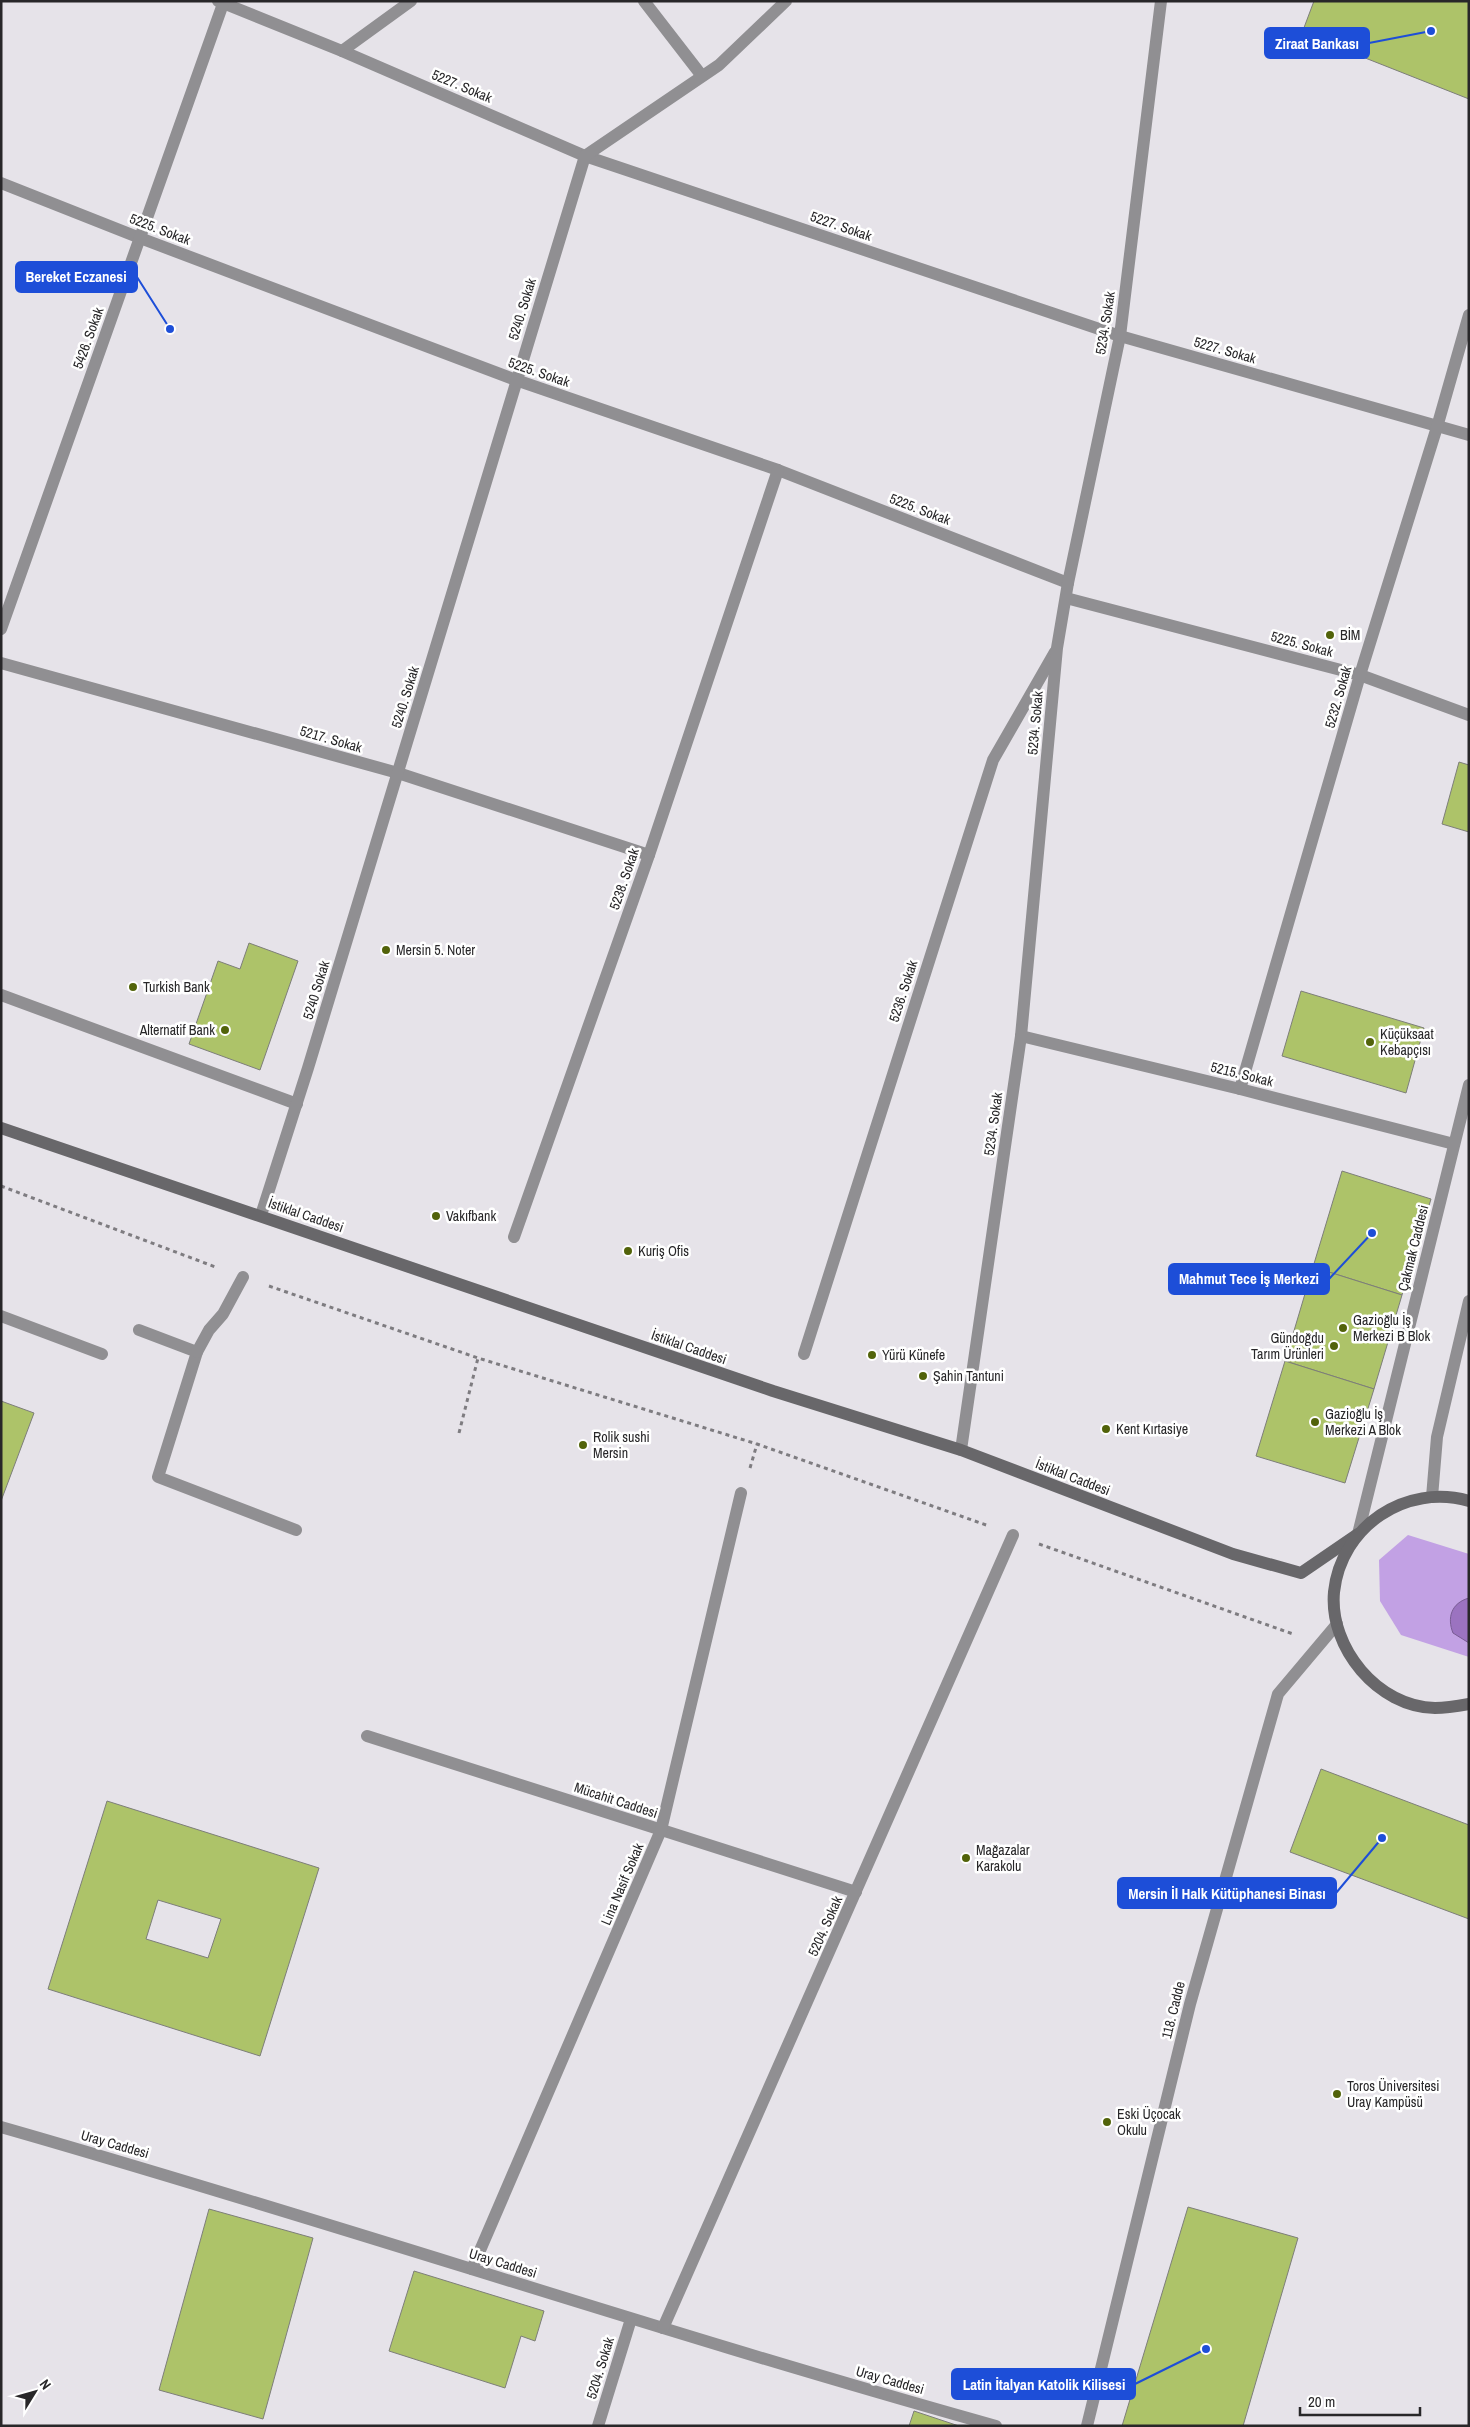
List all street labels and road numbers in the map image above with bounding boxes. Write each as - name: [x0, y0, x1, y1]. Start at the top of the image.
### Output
- street label: 5227. Sokak: [429, 65, 495, 107]
- street label: 5227. Sokak: [808, 207, 874, 245]
- street label: 5225. Sokak: [127, 209, 193, 249]
- street label: 5240. Sokak: [504, 276, 540, 342]
- street label: 5234. Sokak: [1091, 290, 1119, 356]
- street label: 5426. Sokak: [69, 305, 107, 371]
- street label: 5227. Sokak: [1192, 333, 1258, 368]
- street label: 5225. Sokak: [506, 353, 572, 391]
- street label: 5225. Sokak: [887, 489, 953, 529]
- street label: 5225. Sokak: [1269, 627, 1335, 661]
- street label: 5240. Sokak: [387, 664, 423, 730]
- street label: 5232. Sokak: [1321, 664, 1356, 730]
- street label: 5234. Sokak: [1023, 690, 1047, 756]
- street label: 5217. Sokak: [298, 722, 364, 757]
- street label: 5238. Sokak: [605, 846, 643, 912]
- street label: 5240 Sokak: [299, 958, 334, 1022]
- street label: 5236. Sokak: [885, 958, 922, 1024]
- street label: 5215. Sokak: [1209, 1058, 1275, 1091]
- street label: 5234. Sokak: [980, 1091, 1006, 1157]
- street label: İstiklal Caddesi: [266, 1194, 346, 1236]
- street label: Çakmak Caddesi: [1394, 1203, 1432, 1293]
- street label: İstiklal Caddesi: [649, 1326, 729, 1368]
- street label: İstiklal Caddesi: [1033, 1455, 1113, 1499]
- street label: Mücahit Caddesi: [572, 1778, 660, 1822]
- street label: Lina Nasif Sokak: [597, 1840, 647, 1928]
- street label: 5204. Sokak: [804, 1893, 846, 1959]
- street label: 118. Cadde: [1157, 1979, 1189, 2041]
- street label: Uray Caddesi: [79, 2126, 151, 2162]
- street label: Uray Caddesi: [467, 2244, 539, 2282]
- street label: 5204. Sokak: [582, 2335, 618, 2401]
- street label: Uray Caddesi: [854, 2362, 926, 2398]

